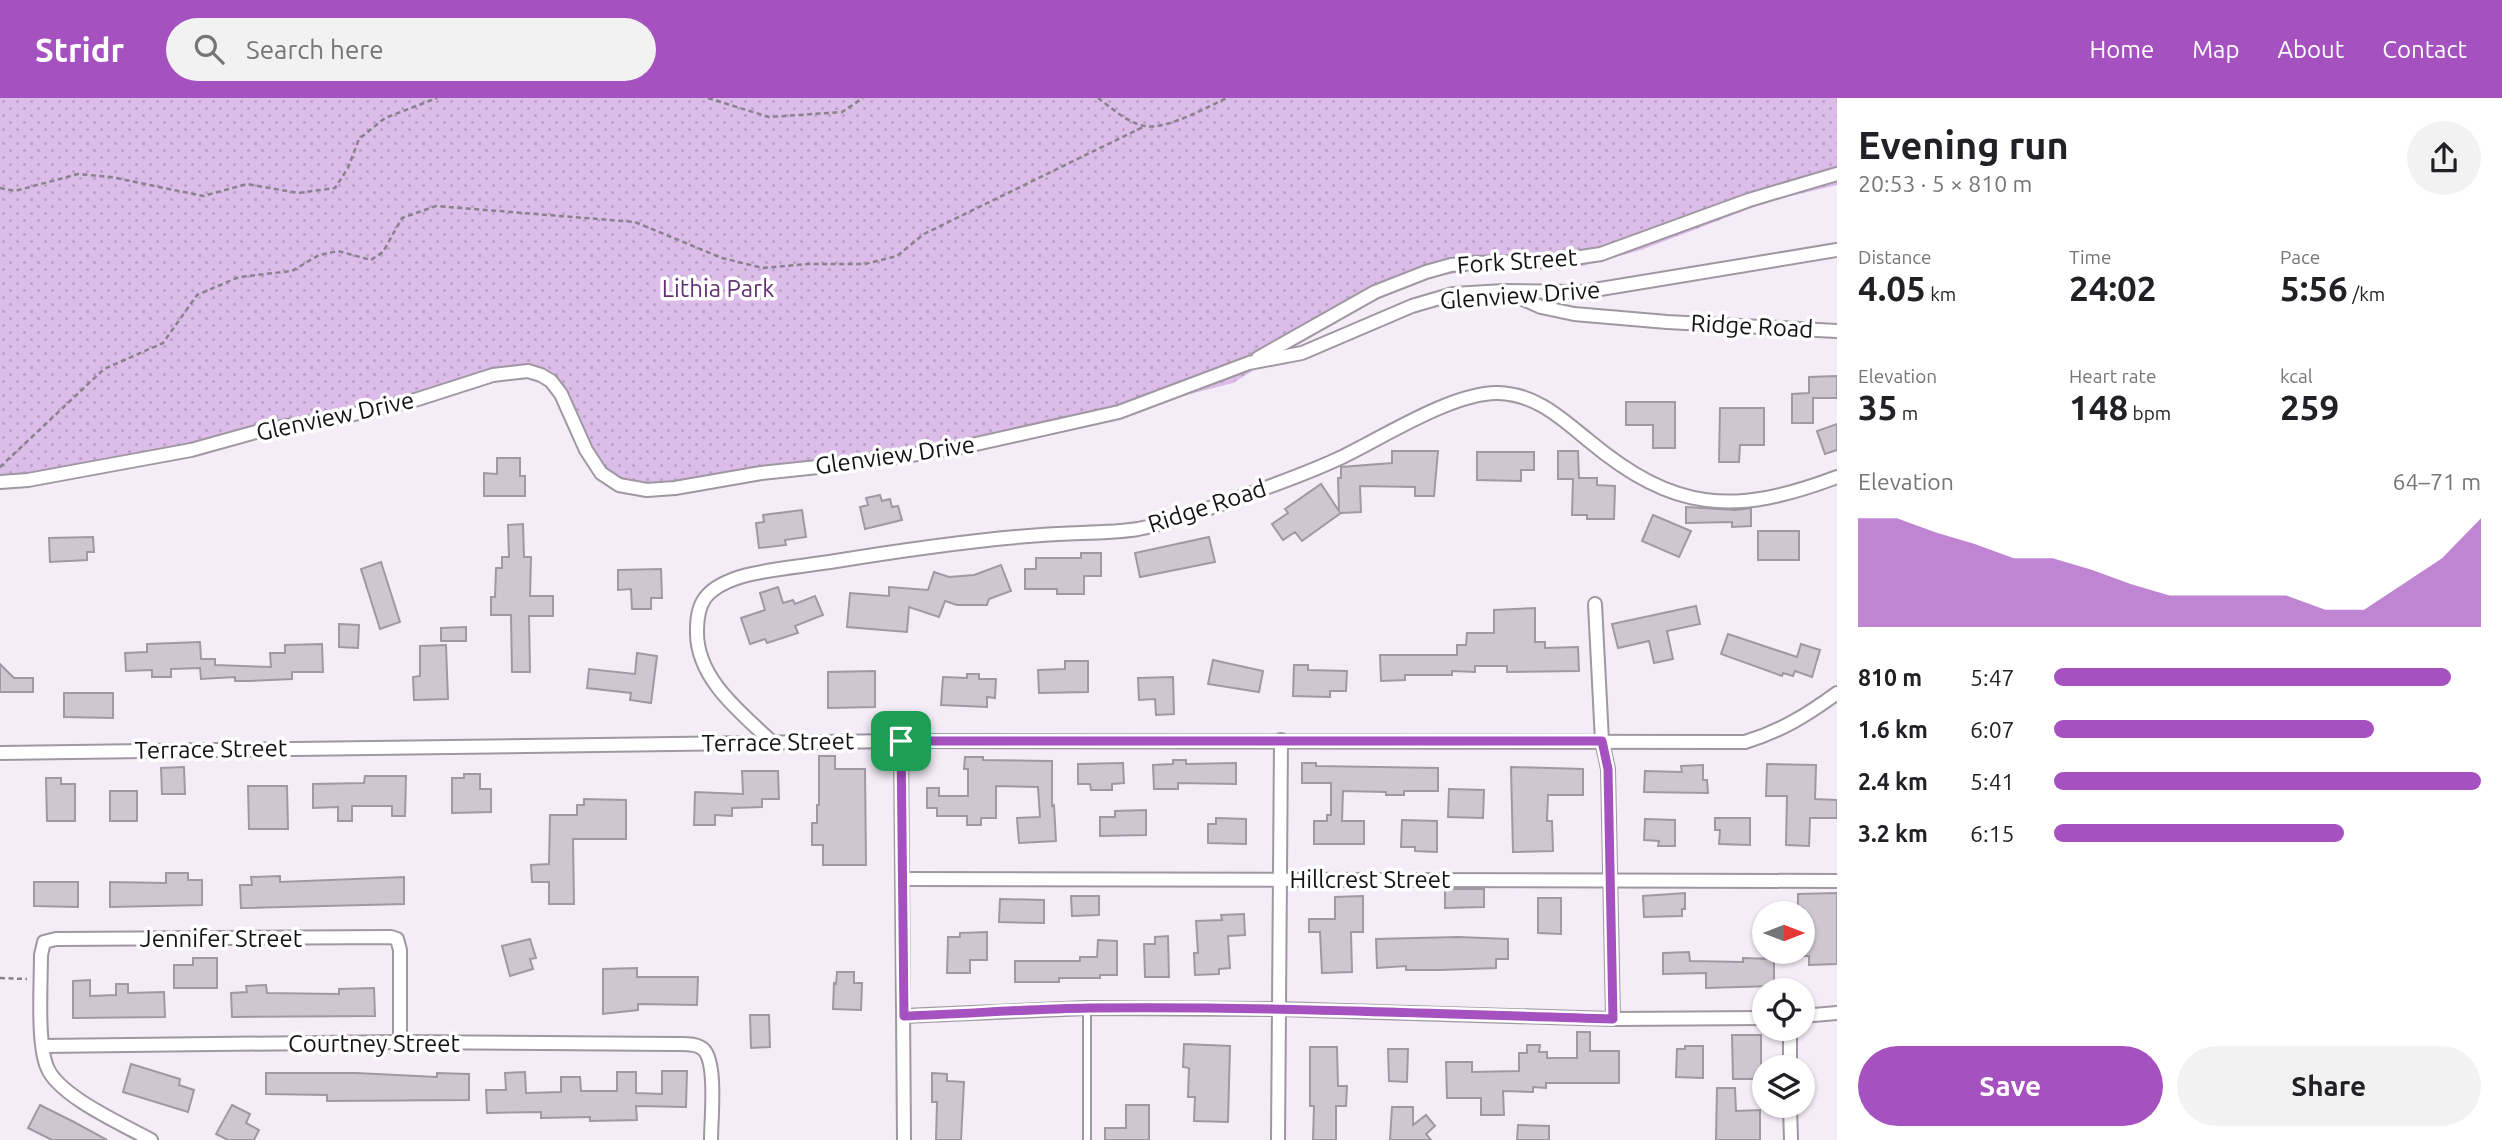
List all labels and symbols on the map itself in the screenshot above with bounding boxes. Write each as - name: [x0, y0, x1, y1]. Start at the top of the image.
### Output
- street label: Fork Street: [1456, 243, 1579, 279]
- park label: Lithia Park: [662, 275, 774, 302]
- street label: Glenview Drive: [1439, 276, 1601, 314]
- street label: Ridge Road: [1690, 309, 1814, 343]
- street label: Glenview Drive: [254, 386, 416, 446]
- street label: Glenview Drive: [814, 430, 976, 480]
- street label: Ridge Road: [1144, 474, 1270, 538]
- pin: [871, 711, 931, 771]
- street label: Terrace Street: [701, 727, 855, 757]
- street label: Terrace Street: [134, 734, 288, 764]
- street label: Hillcrest Street: [1290, 866, 1451, 893]
- north arrow: [1752, 901, 1815, 964]
- street label: Jennifer Street: [140, 925, 303, 952]
- street label: Courtney Street: [288, 1030, 461, 1057]

